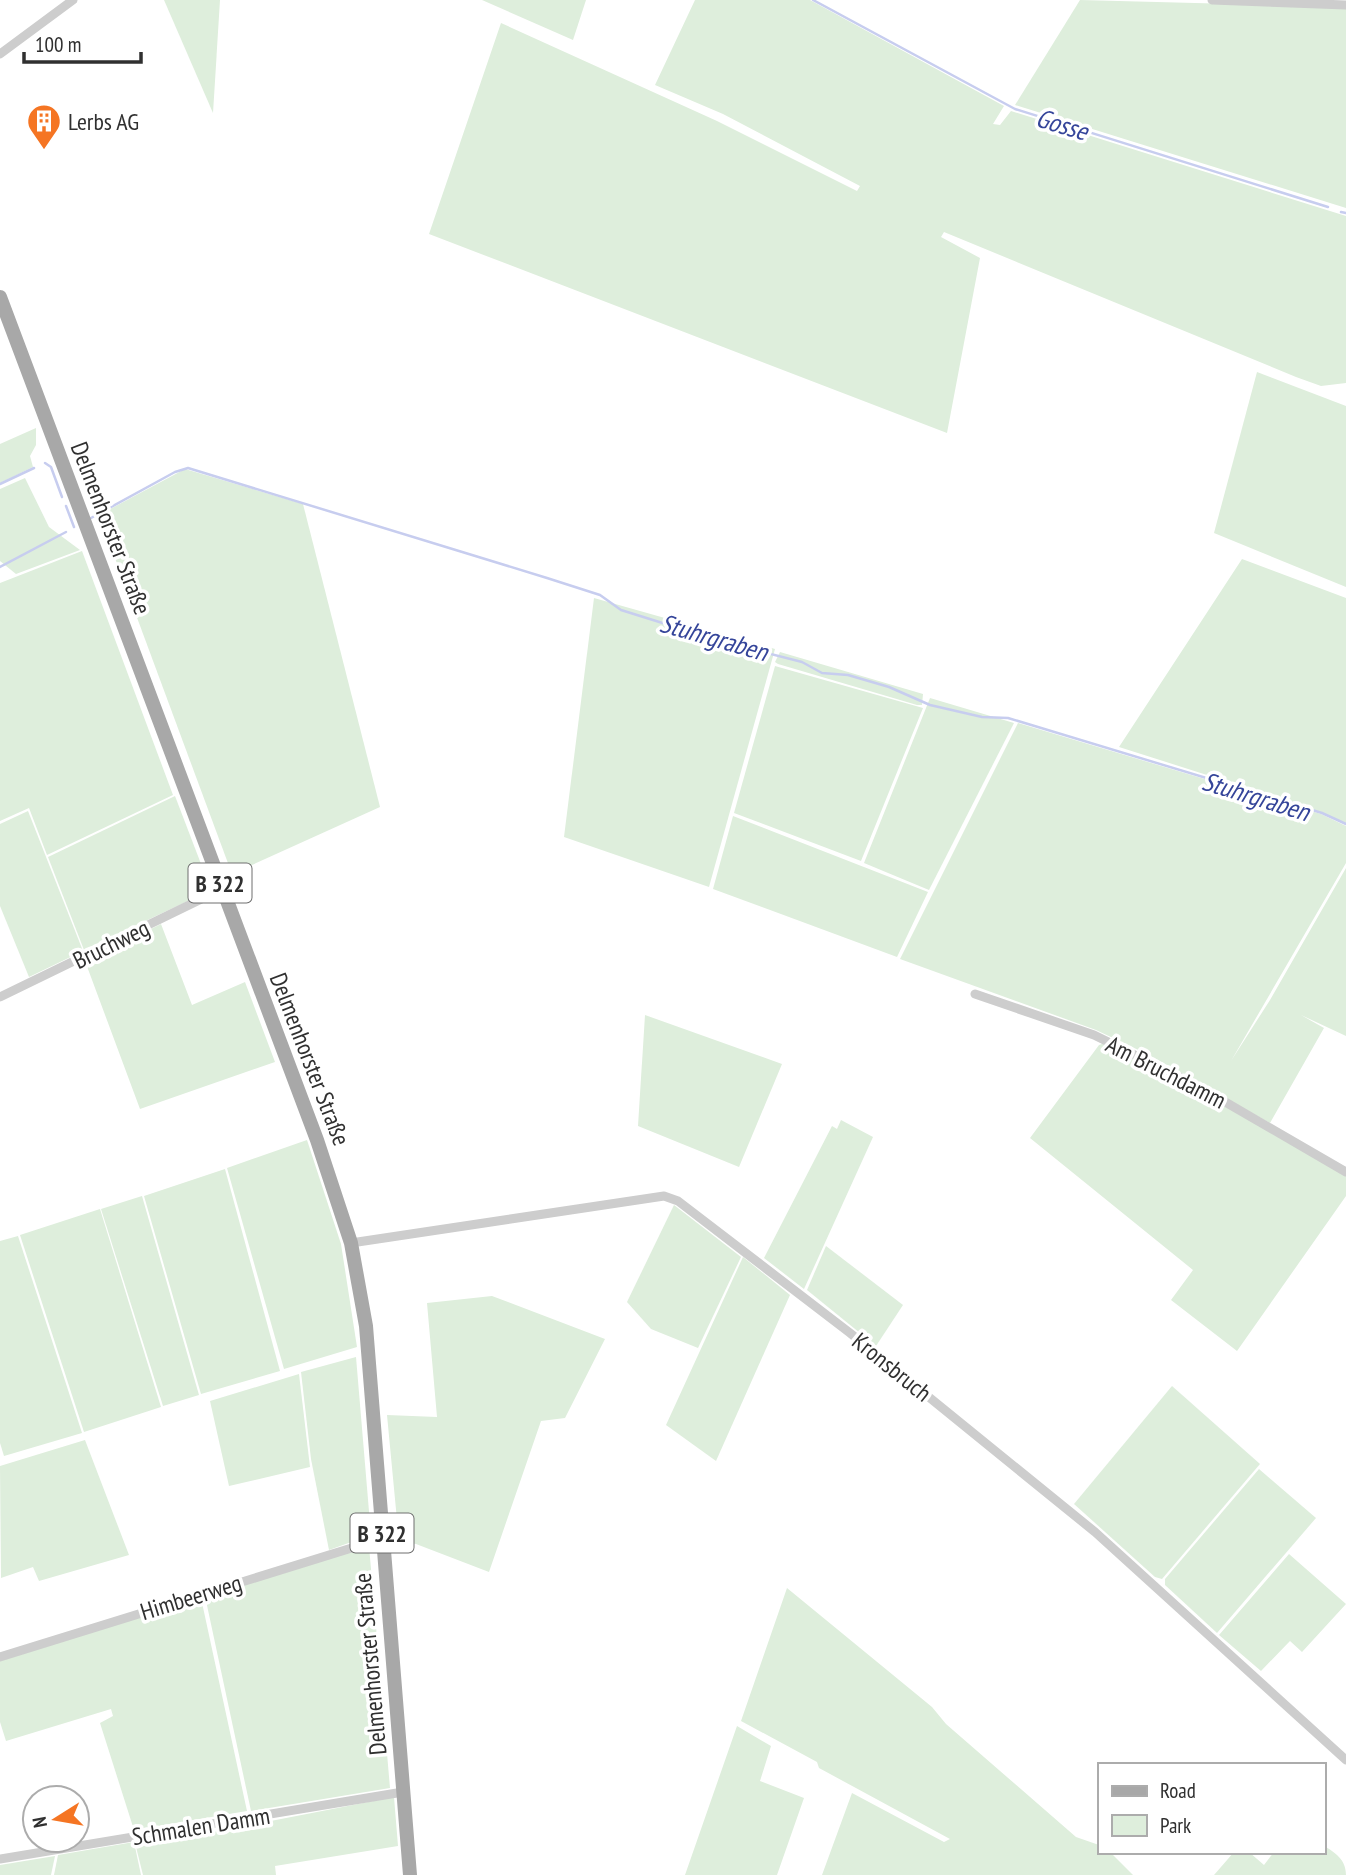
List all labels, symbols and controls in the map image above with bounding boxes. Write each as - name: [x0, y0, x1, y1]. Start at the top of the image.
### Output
- scale bar: [24, 21, 142, 65]
- text: 100 m: [35, 31, 81, 58]
- water label: Gosse: [1032, 101, 1094, 148]
- building icon: Lerbs AG: [25, 102, 63, 151]
- place label: Lerbs AG: [68, 106, 139, 137]
- street label: Delmenhorster Straße: [64, 437, 158, 619]
- water label: Stuhrgraben: [656, 606, 773, 669]
- water label: Stuhrgraben: [1198, 764, 1315, 828]
- road number: B 322: [188, 863, 252, 902]
- street label: Bruchweg: [68, 912, 154, 976]
- street label: Delmenhorster Straße: [263, 968, 357, 1150]
- street label: Am Bruchdamm: [1101, 1029, 1231, 1115]
- street label: Kronsbruch: [846, 1326, 938, 1408]
- road number: B 322: [350, 1514, 414, 1552]
- street label: Himbeerweg: [137, 1567, 245, 1627]
- street label: Delmenhorster Straße: [347, 1572, 393, 1756]
- legend: [1098, 1763, 1325, 1854]
- text: Road: [1160, 1777, 1196, 1804]
- north arrow: [21, 1784, 91, 1854]
- street label: Schmalen Damm: [130, 1800, 272, 1852]
- text: Park: [1160, 1812, 1191, 1839]
- text: N: [27, 1815, 52, 1830]

